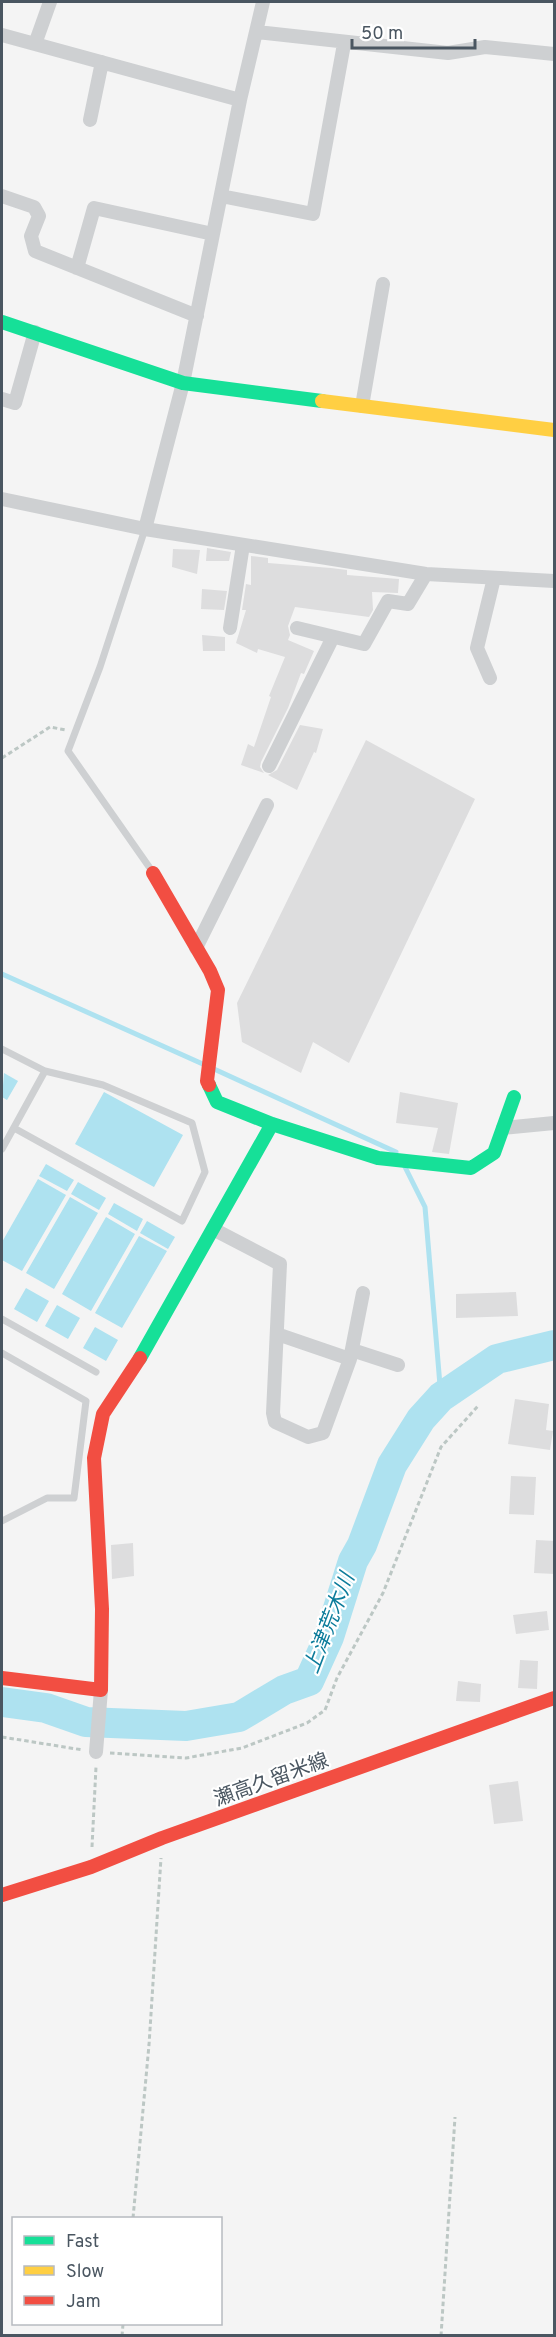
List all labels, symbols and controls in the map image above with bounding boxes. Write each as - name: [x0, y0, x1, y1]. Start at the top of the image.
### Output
- scale bar: [352, 12, 475, 50]
- text: 50 m: [361, 23, 403, 46]
- water label: 上津荒木川: [299, 1568, 363, 1677]
- street label: 瀬高久留米線: [211, 1748, 333, 1814]
- legend: [12, 2217, 222, 2325]
- text: Fast: [66, 2231, 99, 2254]
- text: Slow: [66, 2261, 104, 2284]
- text: Jam: [66, 2291, 101, 2314]

